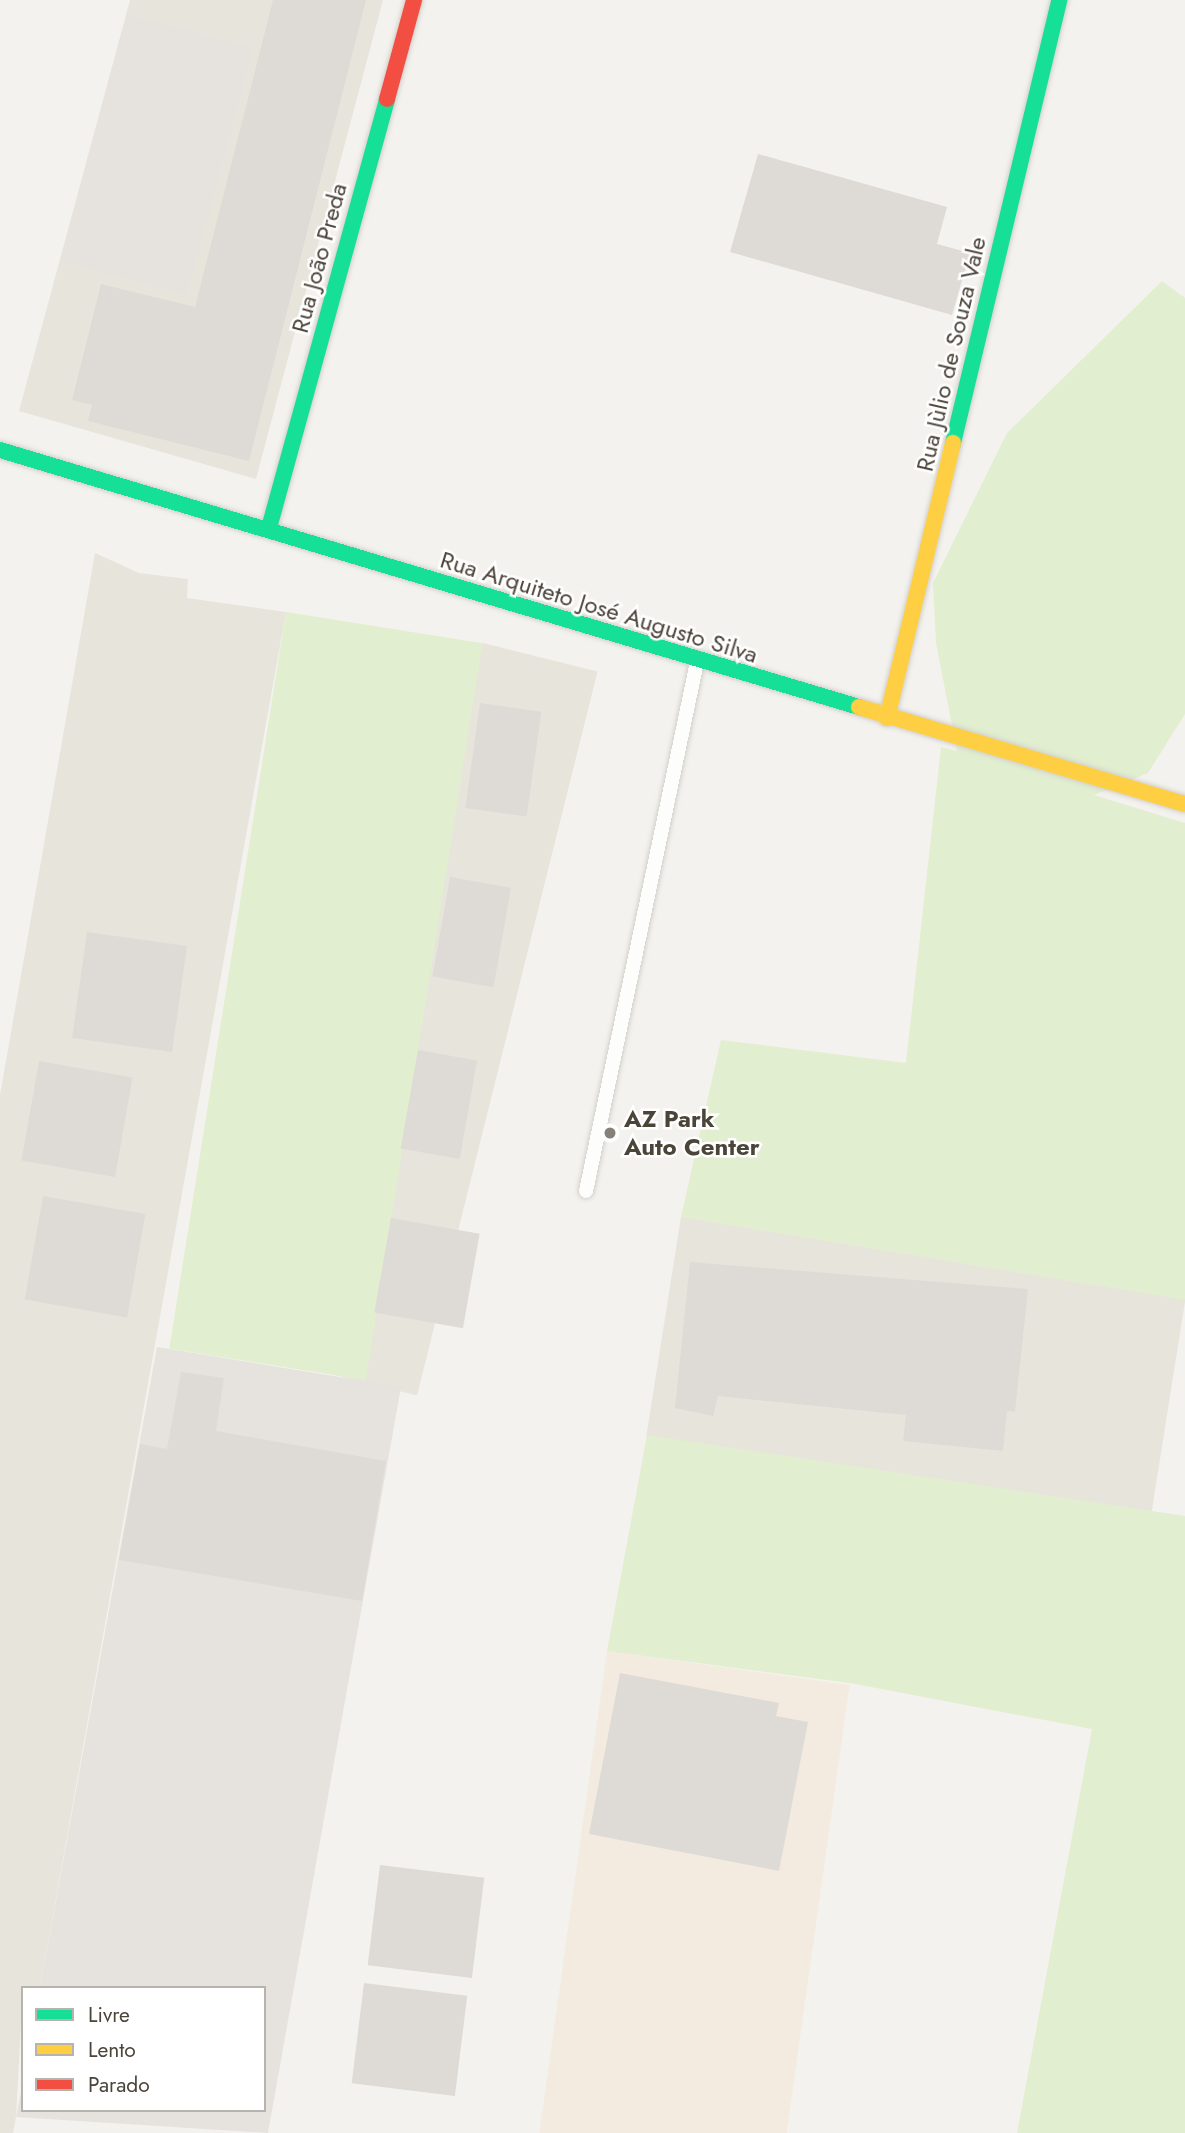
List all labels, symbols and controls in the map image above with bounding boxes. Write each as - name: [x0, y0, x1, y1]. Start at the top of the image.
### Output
- street label: Rua João Preda: [285, 180, 353, 336]
- street label: Rua Jùlio de Souza Vale: [910, 234, 992, 474]
- street label: Rua Arquiteto José Augusto Silva: [437, 545, 761, 669]
- place label: AZ Park Auto Center: [624, 1105, 760, 1161]
- marker: AZ Park Auto Center: [602, 1125, 618, 1141]
- legend: [21, 1986, 266, 2112]
- text: Livre: [88, 2000, 130, 2030]
- text: Lento: [88, 2035, 136, 2065]
- text: Parado: [88, 2070, 150, 2100]

